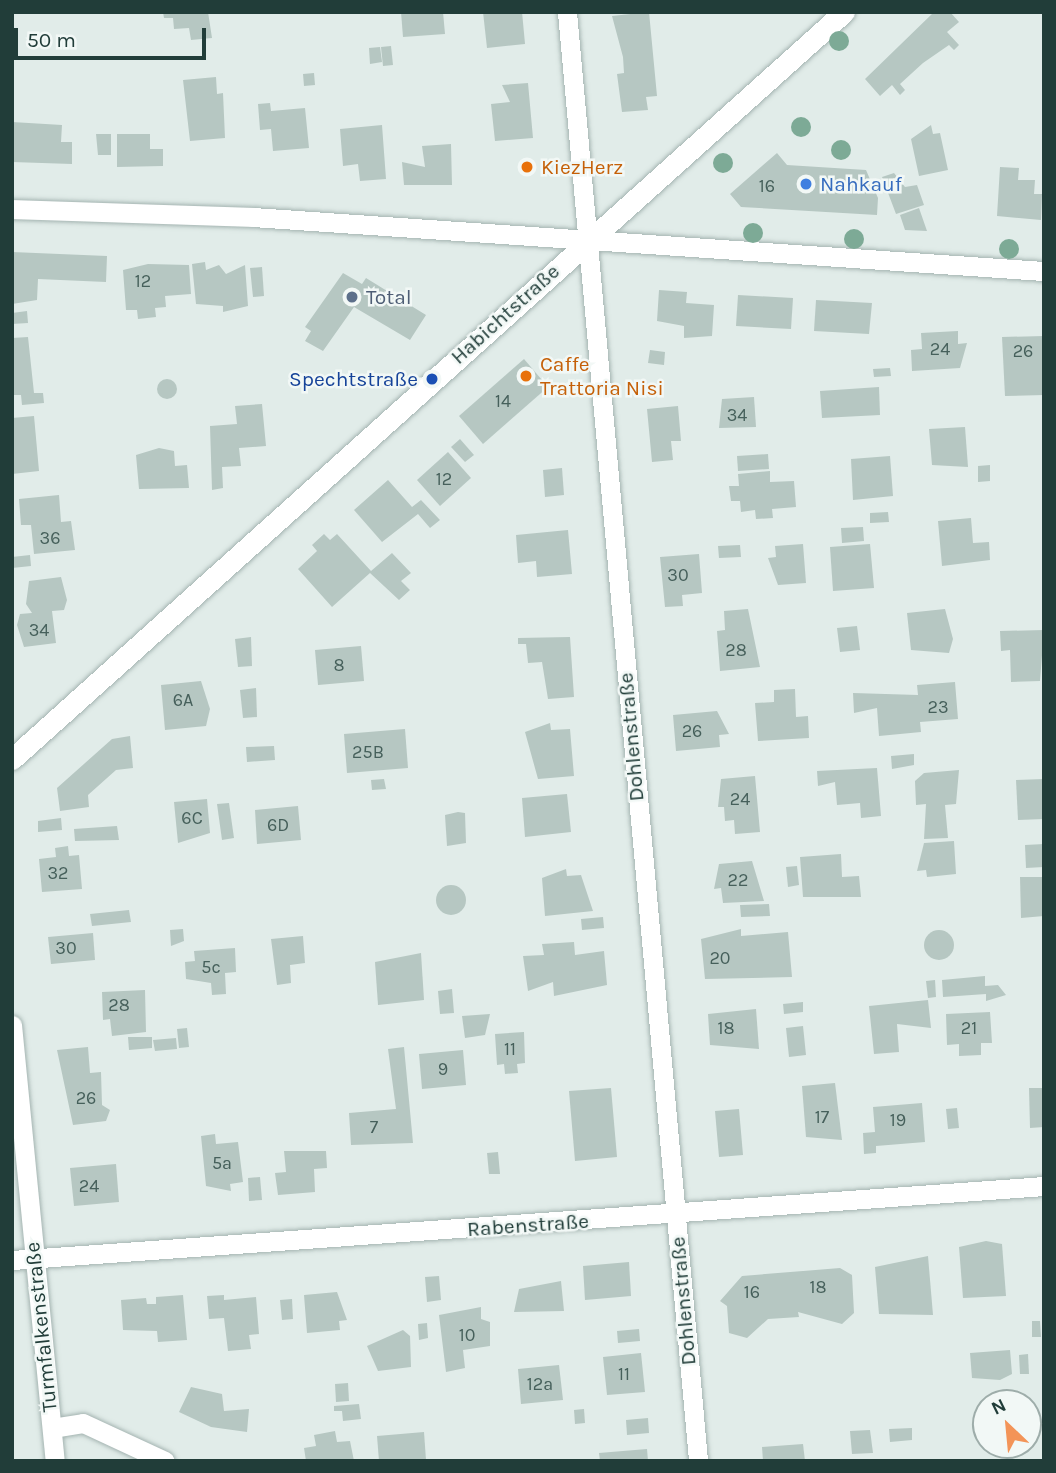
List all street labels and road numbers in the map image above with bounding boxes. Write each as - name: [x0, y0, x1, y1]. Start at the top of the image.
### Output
- street label: Habichtstraße: [445, 259, 565, 369]
- street label: Dohlenstraße: [613, 672, 649, 802]
- street label: Rabenstraße: [466, 1208, 590, 1242]
- street label: Dohlenstraße: [665, 1236, 701, 1366]
- street label: Turmfalkenstraße: [20, 1241, 62, 1413]

